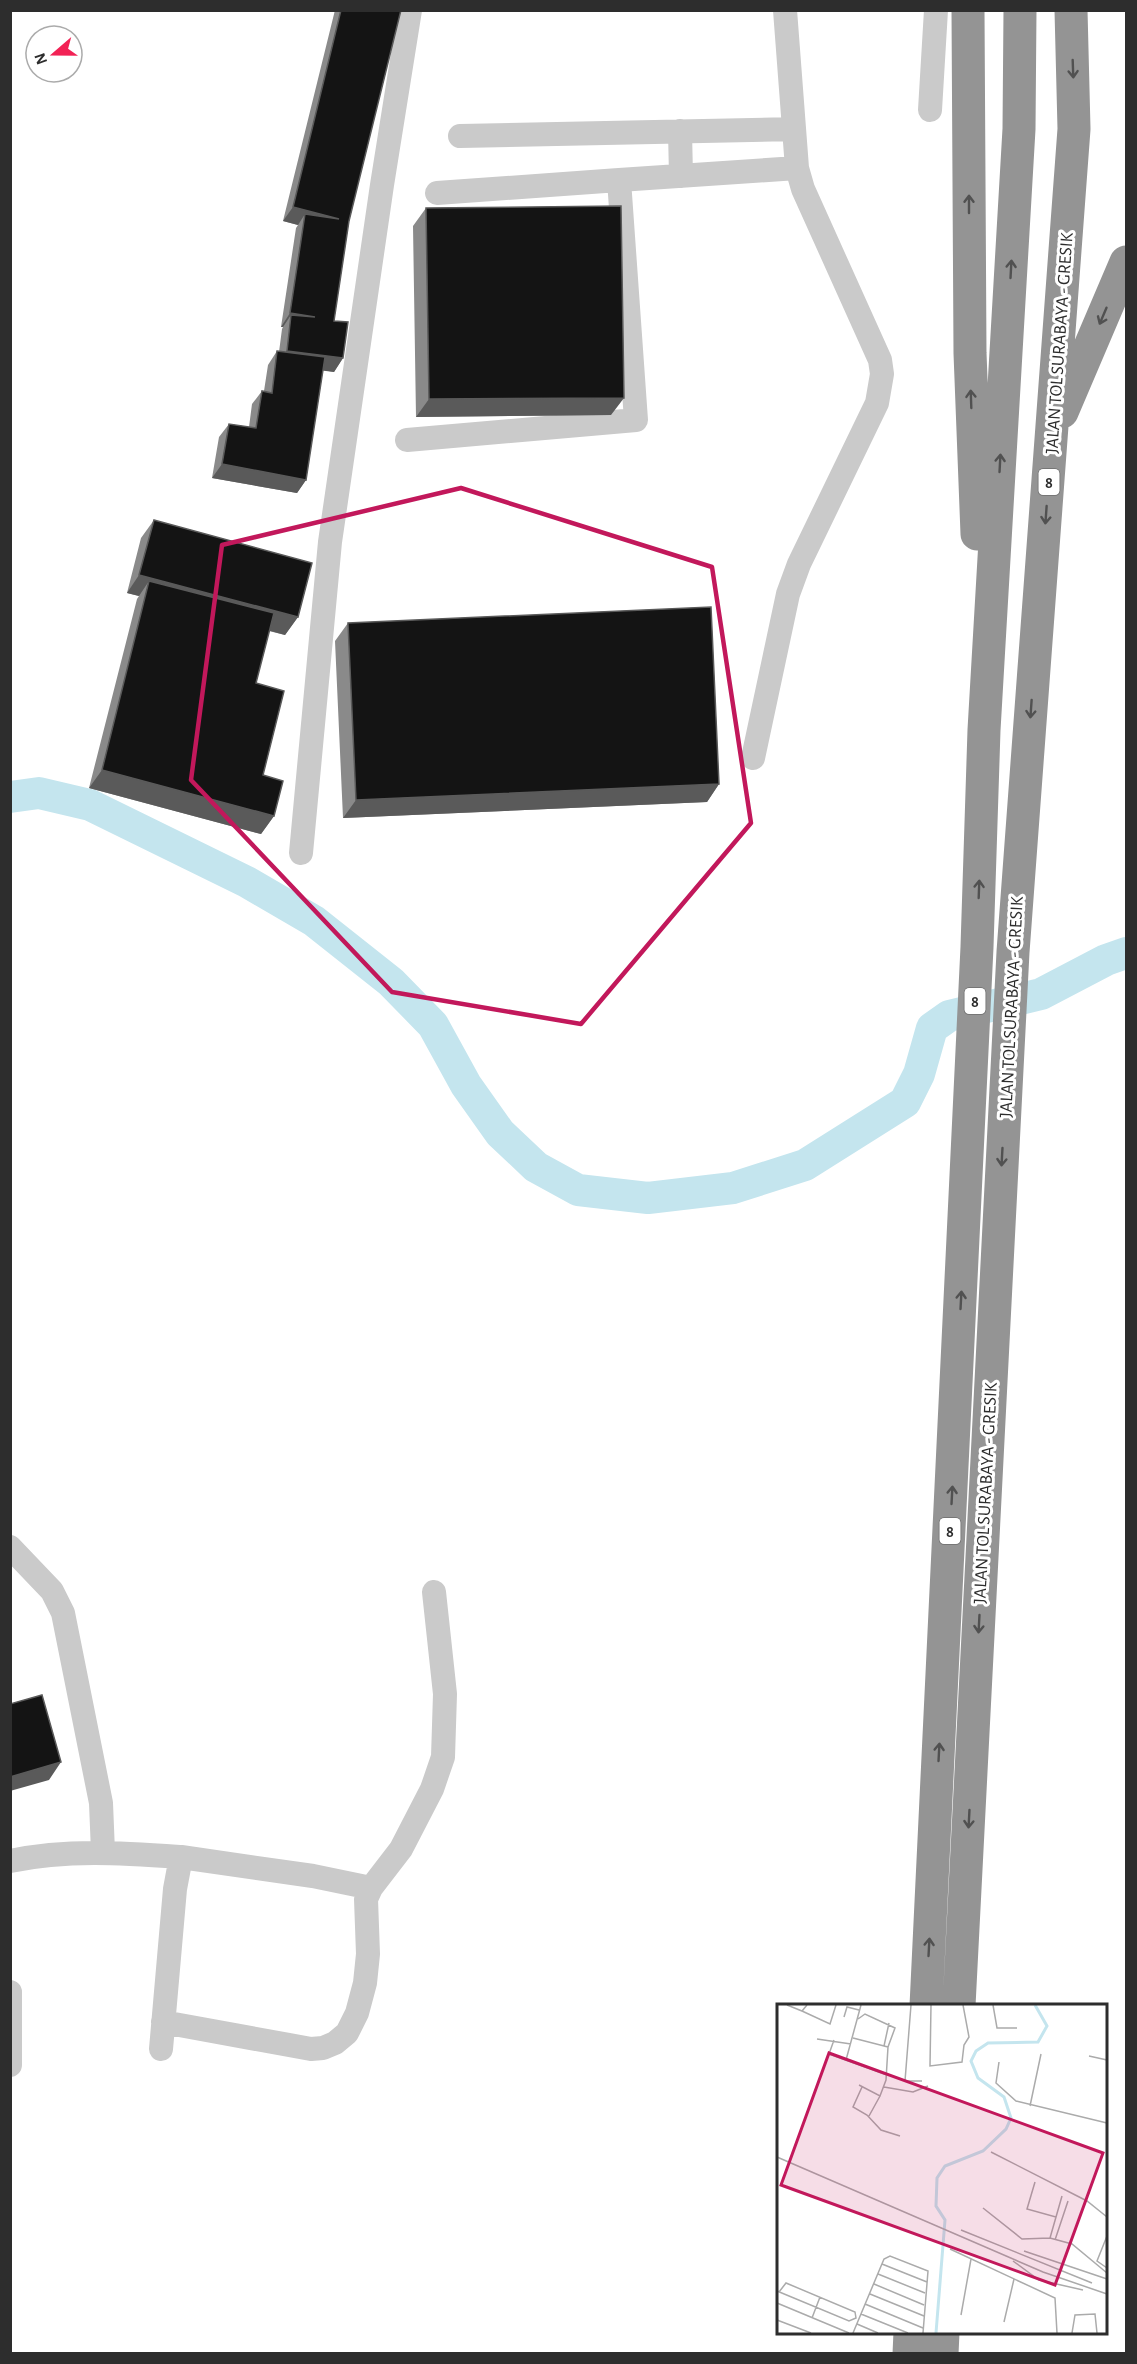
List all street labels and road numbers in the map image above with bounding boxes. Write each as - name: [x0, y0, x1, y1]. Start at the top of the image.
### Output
- street label: JALAN TOL SURABAYA - GRESIK: [1043, 232, 1077, 454]
- road number: 8: [1038, 469, 1060, 495]
- street label: JALAN TOL SURABAYA - GRESIK: [997, 896, 1027, 1118]
- road number: 8: [964, 988, 986, 1014]
- street label: JALAN TOL SURABAYA - GRESIK: [971, 1382, 1001, 1604]
- road number: 8: [940, 1518, 960, 1544]

